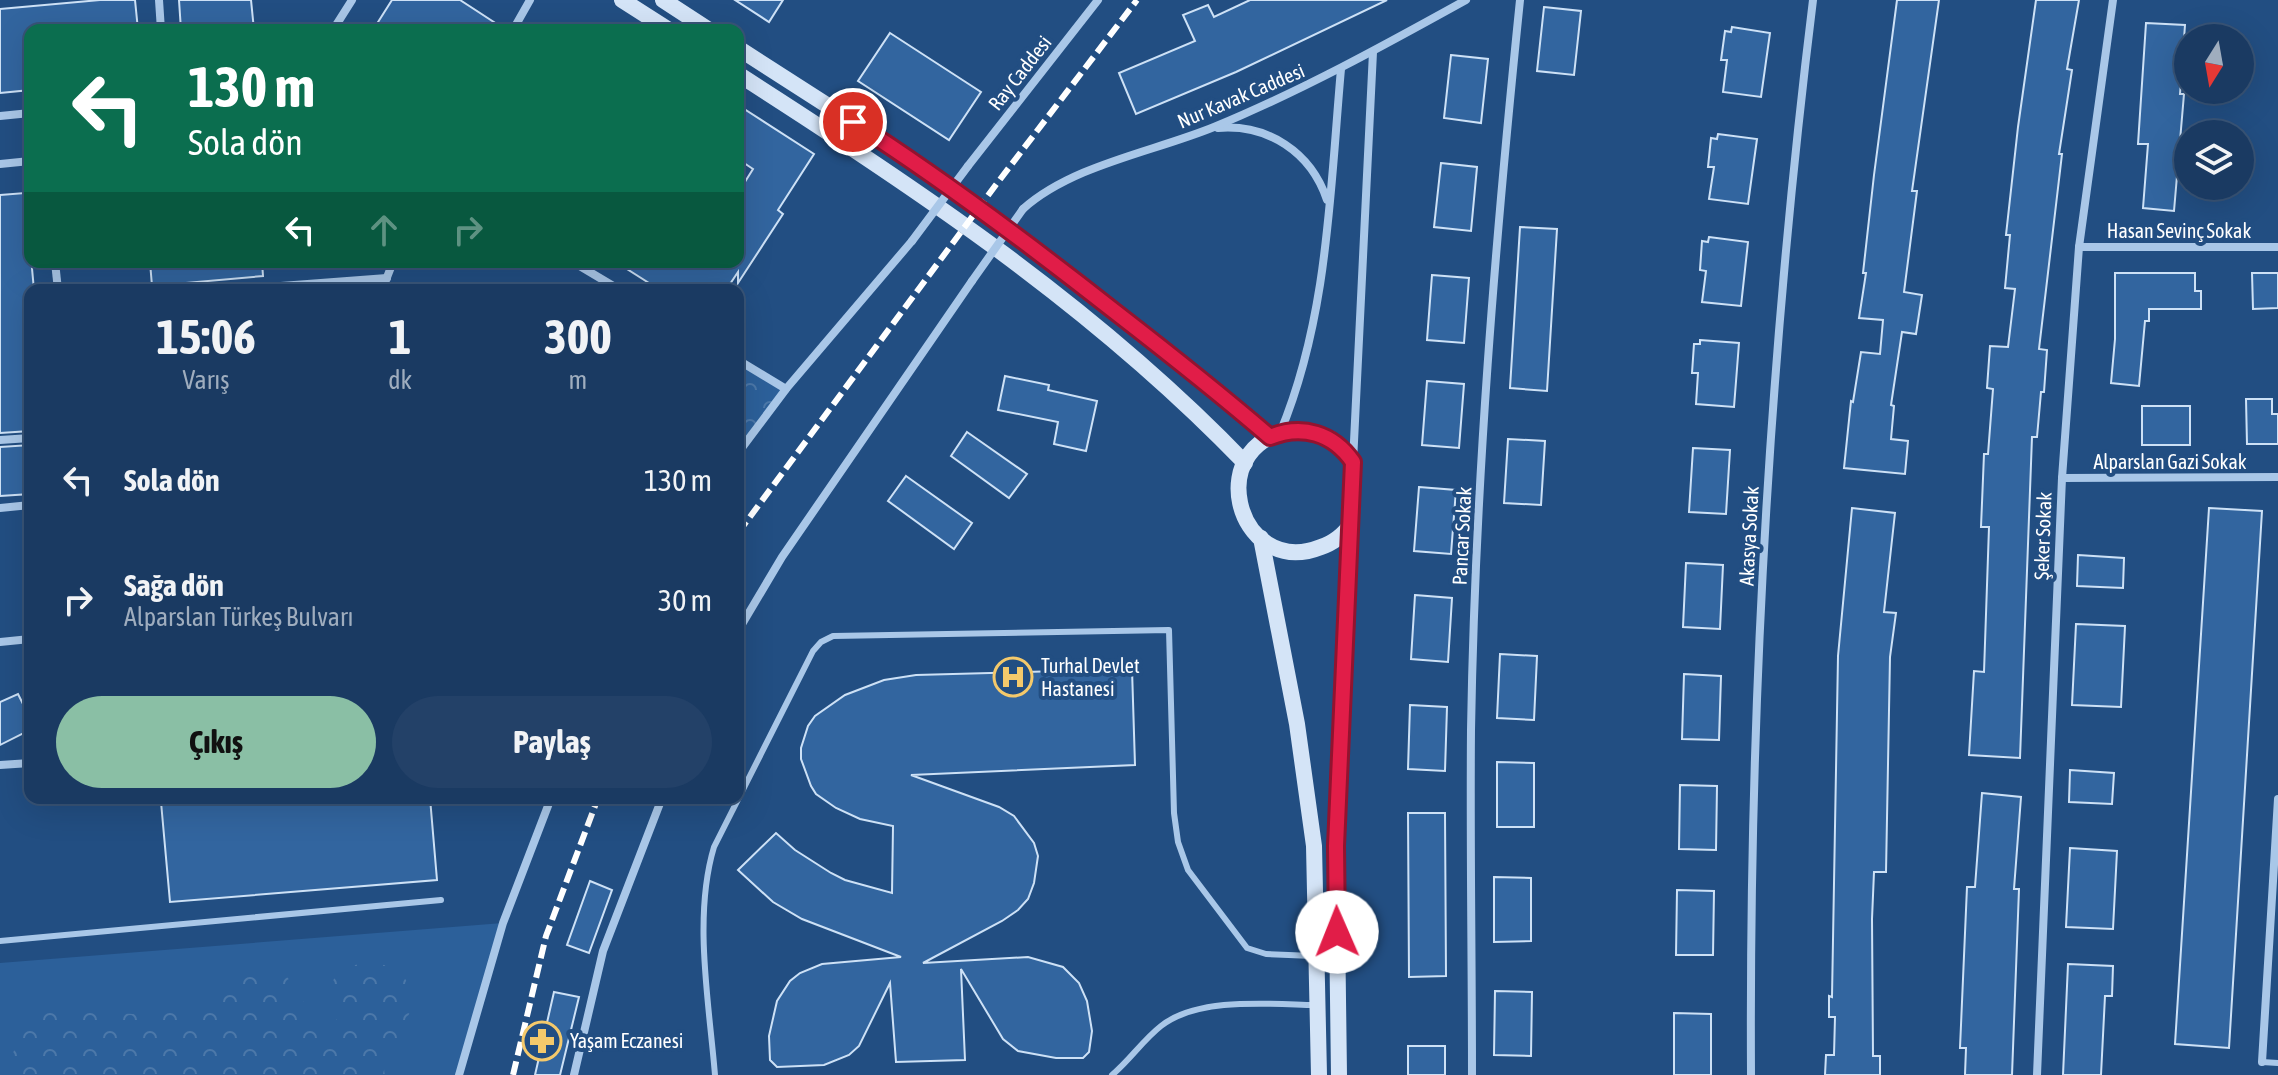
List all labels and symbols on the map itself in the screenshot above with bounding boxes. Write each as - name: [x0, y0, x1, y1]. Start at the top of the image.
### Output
- north arrow: [2174, 24, 2254, 104]
- street label: Ray Caddesi: [983, 31, 1056, 115]
- street label: Nur Kavak Caddesi: [1174, 58, 1308, 133]
- pin: [819, 88, 887, 156]
- street label: Hasan Sevinç Sokak: [2107, 219, 2251, 242]
- street label: Alparslan Gazi Sokak: [2093, 450, 2247, 473]
- street label: Akasya Sokak: [1734, 485, 1763, 586]
- street label: Pancar Sokak: [1447, 486, 1476, 586]
- street label: Şeker Sokak: [2029, 491, 2056, 581]
- place label: Turhal Devlet Hastanesi: [1041, 654, 1140, 700]
- hospital icon: Turhal Devlet Hastanesi: [992, 656, 1034, 698]
- position arrow: [1295, 890, 1379, 974]
- pharmacy icon: Yaşam Eczanesi: [521, 1020, 563, 1062]
- place label: Yaşam Eczanesi: [570, 1029, 683, 1052]

